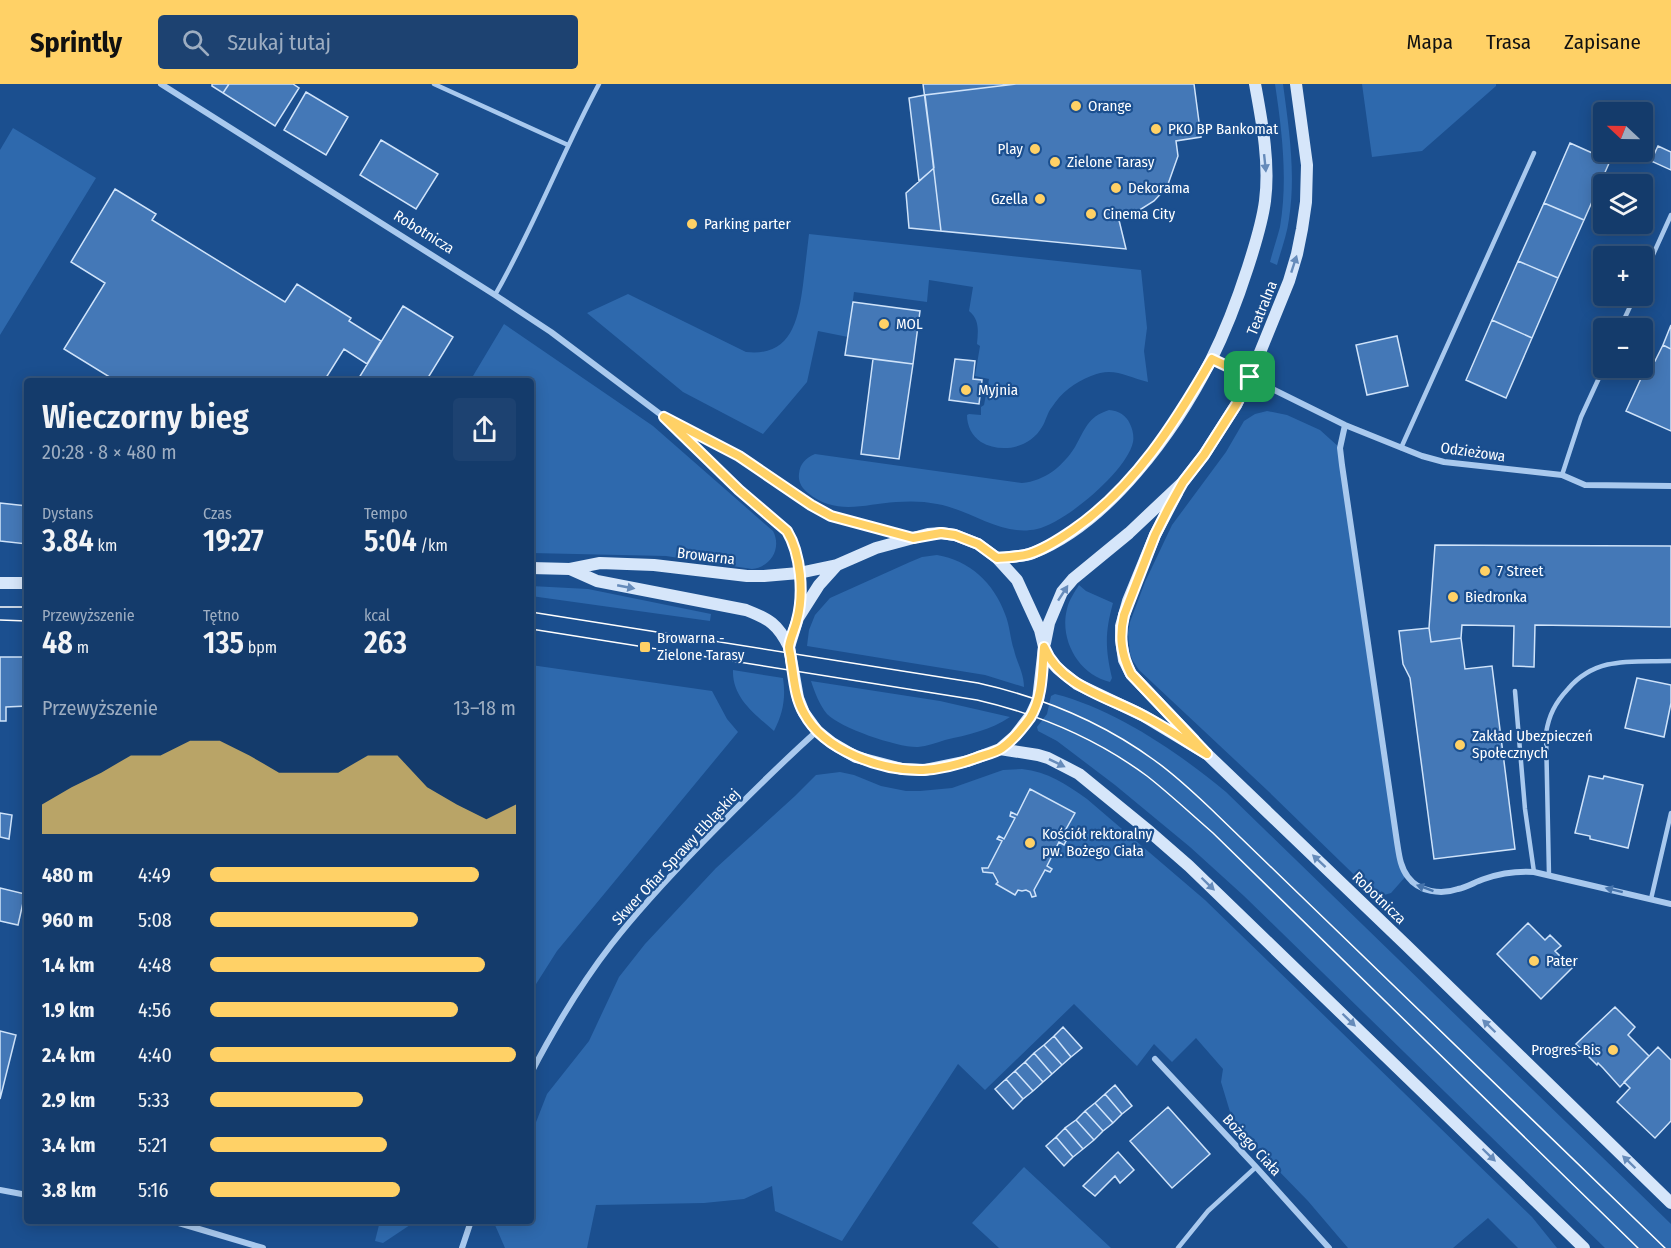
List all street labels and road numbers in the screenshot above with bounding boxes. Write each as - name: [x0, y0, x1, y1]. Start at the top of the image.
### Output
- street label: Robotnicza: [390, 206, 458, 258]
- street label: Teatralna: [1243, 278, 1281, 338]
- street label: Odzieżowa: [1439, 439, 1507, 465]
- street label: Browarna: [676, 544, 736, 568]
- street label: Skwer Ofiar Sprawy Elbląskiej: [608, 785, 744, 929]
- street label: Robotnicza: [1348, 868, 1410, 928]
- street label: Bożego Ciała: [1219, 1110, 1285, 1180]

